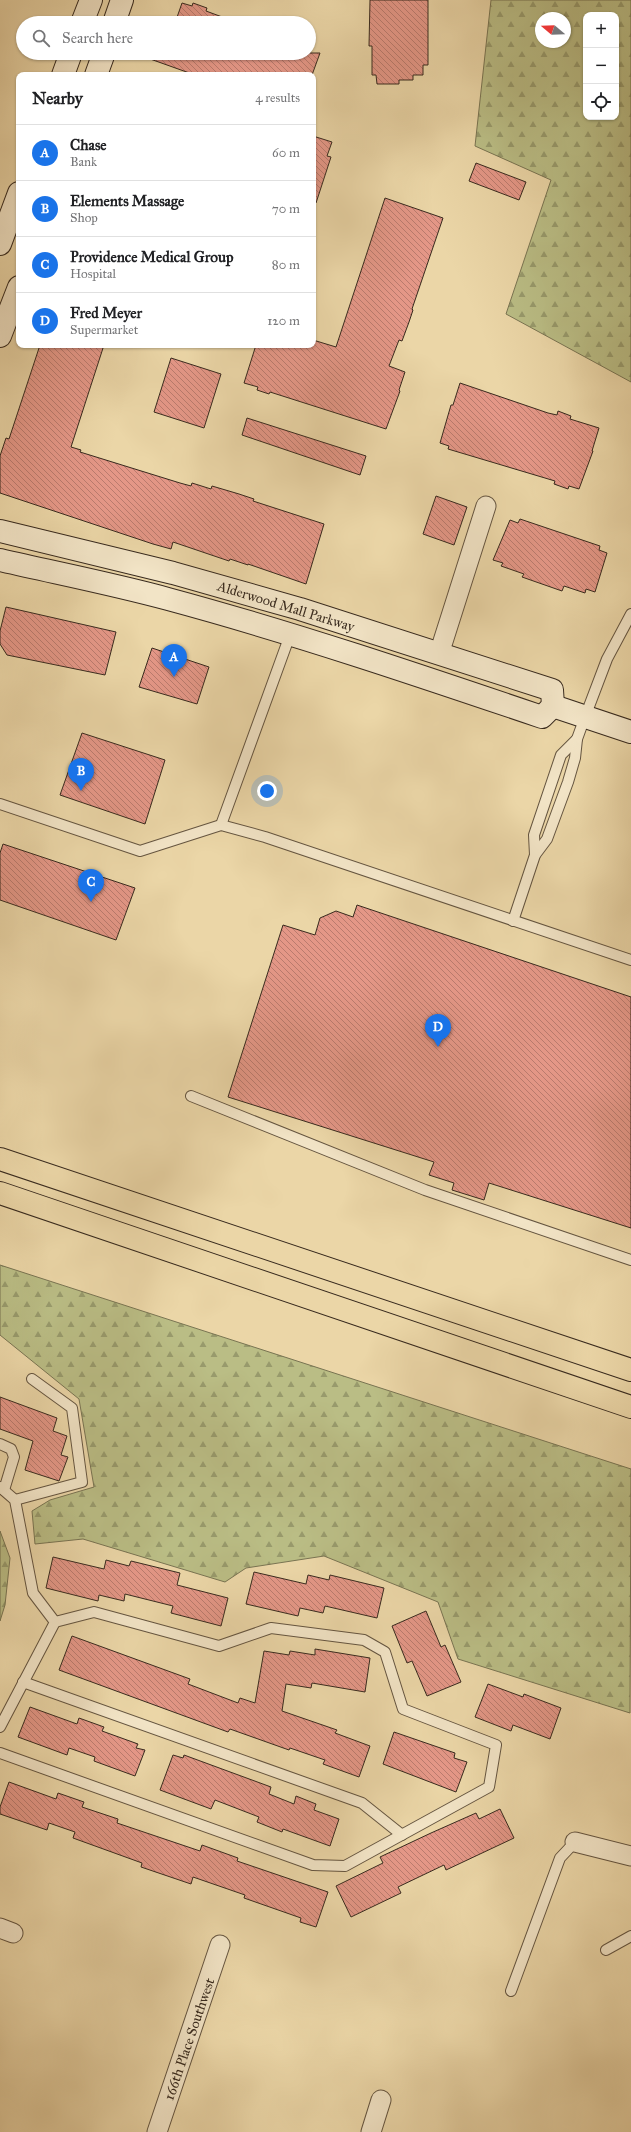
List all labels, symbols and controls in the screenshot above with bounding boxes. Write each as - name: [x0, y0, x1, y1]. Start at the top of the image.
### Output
- north arrow: [535, 12, 571, 48]
- map controls: [583, 12, 619, 120]
- button: +: [583, 12, 619, 48]
- search box: [16, 16, 316, 60]
- icon: search: [30, 27, 52, 49]
- text: Search here: [62, 29, 133, 47]
- button: −: [583, 48, 619, 84]
- button: locate: [583, 84, 619, 120]
- text: Nearby: [32, 88, 83, 109]
- text: 4 results: [255, 90, 300, 106]
- text: Chase: [70, 136, 107, 154]
- text: A: [41, 145, 49, 161]
- text: 60 m: [272, 145, 300, 161]
- text: Bank: [70, 154, 97, 170]
- text: Elements Massage: [70, 192, 184, 210]
- text: B: [41, 201, 49, 217]
- text: 70 m: [272, 201, 300, 217]
- text: Shop: [70, 210, 98, 226]
- text: Providence Medical Group: [70, 248, 233, 266]
- text: C: [41, 257, 49, 273]
- text: 80 m: [272, 257, 300, 273]
- text: Hospital: [70, 266, 116, 282]
- text: Fred Meyer: [70, 304, 142, 322]
- text: D: [40, 313, 50, 329]
- text: 120 m: [267, 313, 300, 329]
- text: Supermarket: [70, 322, 138, 338]
- street label: Alderwood Mall Parkway: [214, 577, 357, 636]
- pin: A: [161, 644, 187, 677]
- pin: B: [68, 758, 94, 791]
- your location: [257, 781, 277, 801]
- pin: C: [78, 869, 104, 902]
- pin: D: [425, 1014, 451, 1047]
- street label: 166th Place Southwest: [161, 1976, 218, 2103]

